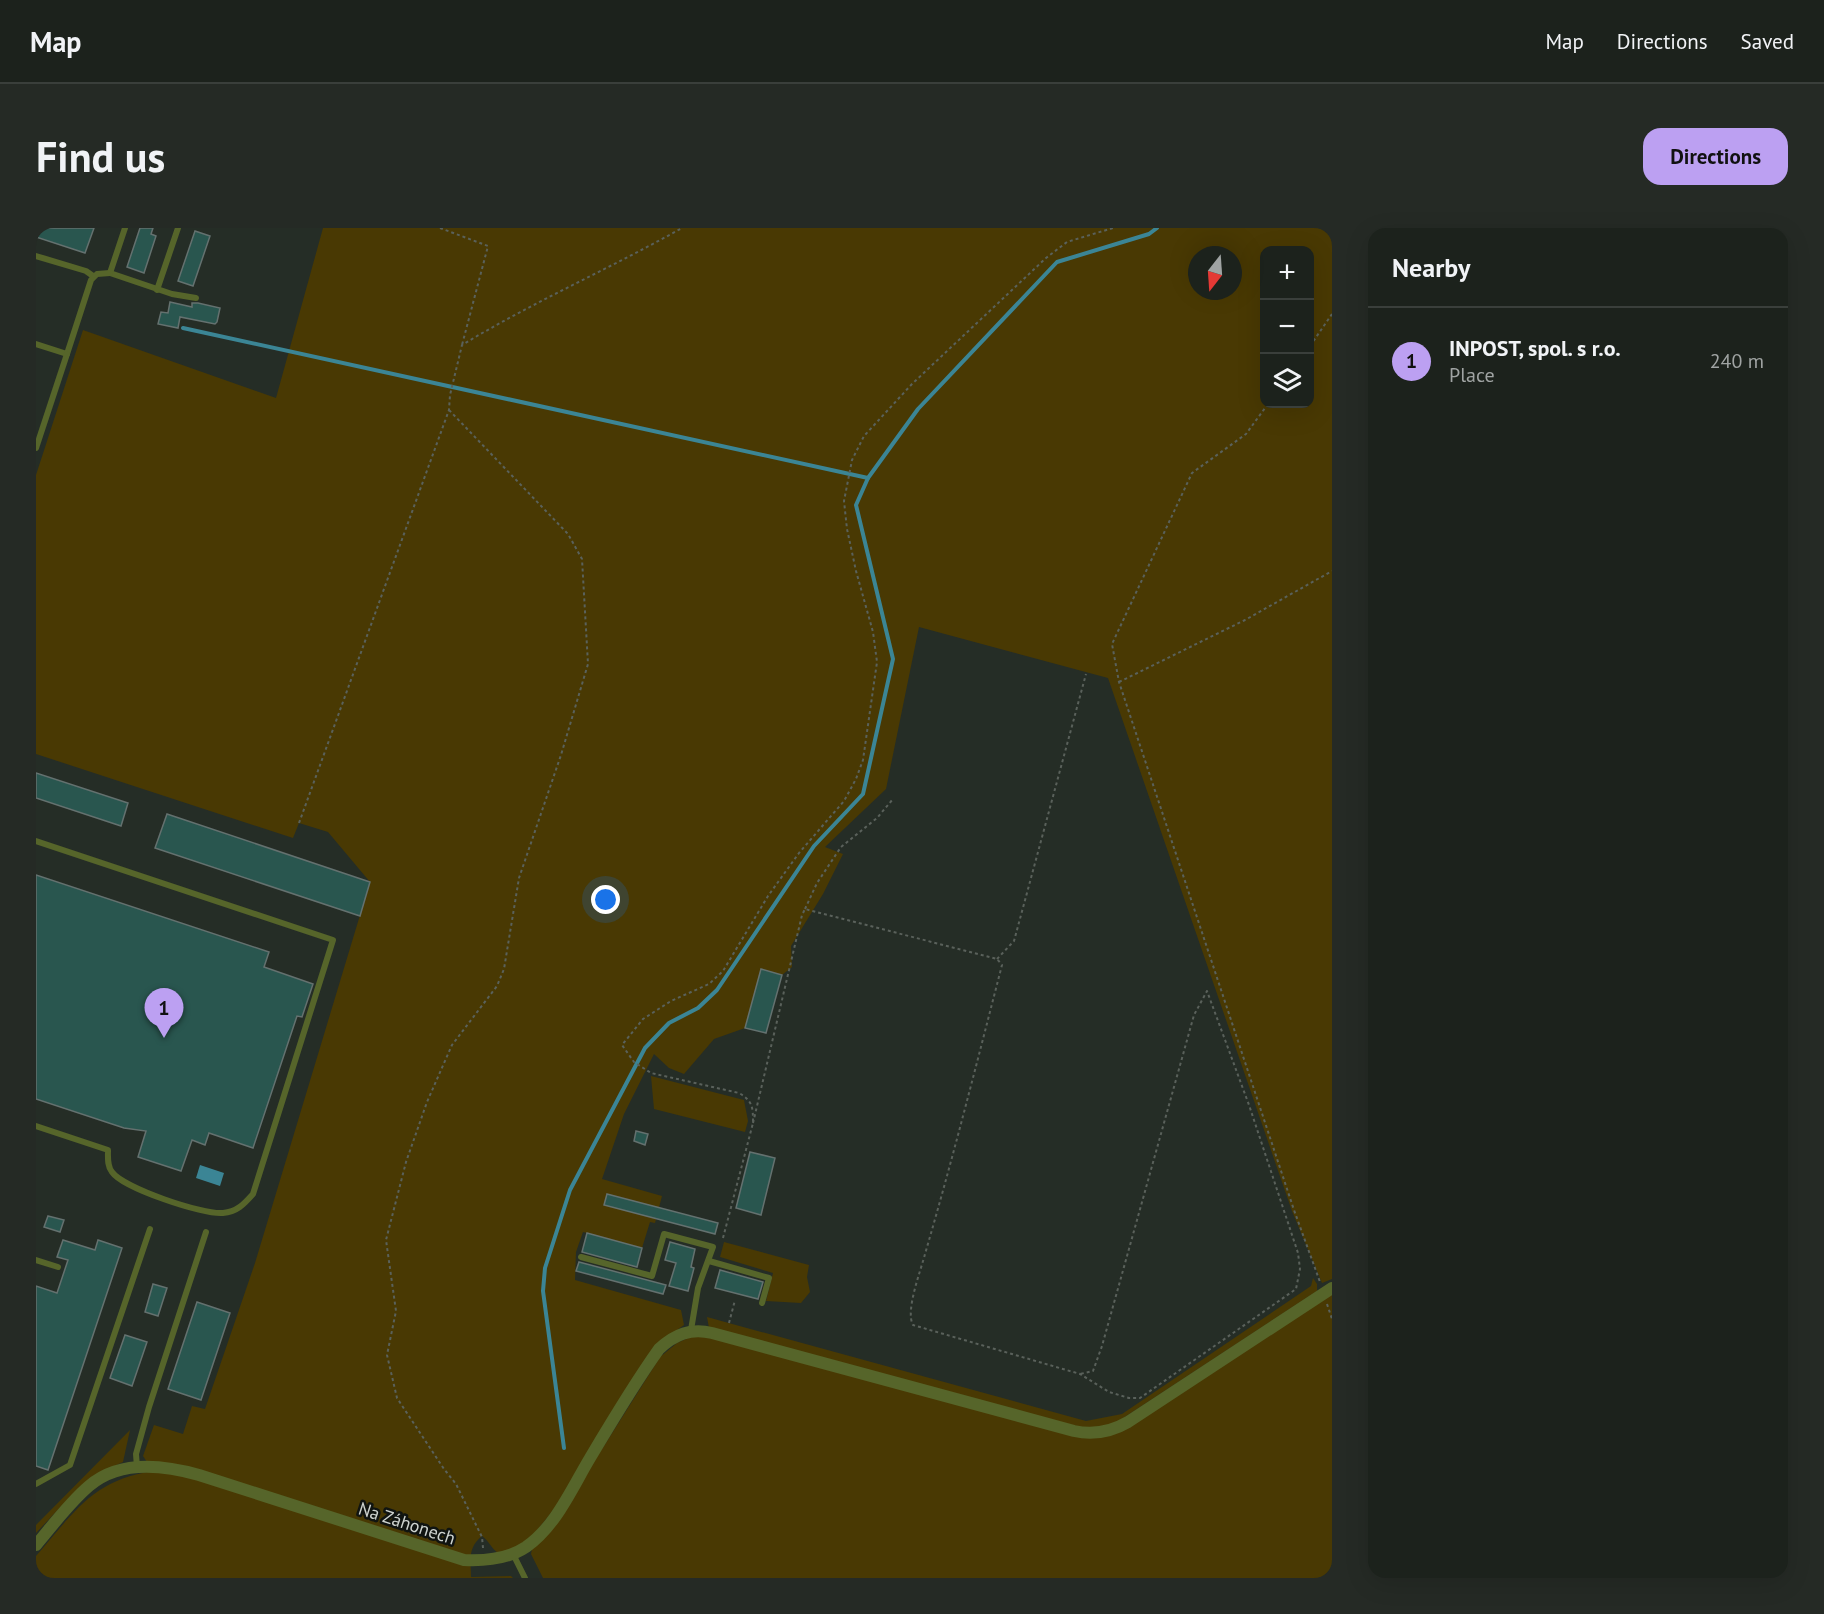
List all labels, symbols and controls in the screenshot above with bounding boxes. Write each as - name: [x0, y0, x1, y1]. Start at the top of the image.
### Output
- text: Map: [30, 23, 81, 60]
- text: Map: [1545, 28, 1584, 55]
- text: Directions: [1617, 28, 1708, 55]
- text: Saved: [1741, 28, 1794, 55]
- button: Directions: [1643, 128, 1788, 185]
- text: Find us: [36, 129, 165, 184]
- north arrow: [1188, 246, 1242, 300]
- map controls: [1260, 246, 1314, 408]
- button: +: [1260, 246, 1314, 300]
- text: Nearby: [1392, 251, 1470, 284]
- button: −: [1260, 300, 1314, 354]
- text: INPOST, spol. s r.o.: [1449, 334, 1621, 362]
- text: 1: [1406, 348, 1417, 374]
- text: 240 m: [1710, 348, 1764, 374]
- button: layers: [1260, 354, 1314, 408]
- text: Place: [1449, 362, 1495, 388]
- your location: [591, 885, 620, 914]
- pin: 1: [144, 988, 184, 1038]
- street label: Na Záhonech: [356, 1497, 458, 1549]

